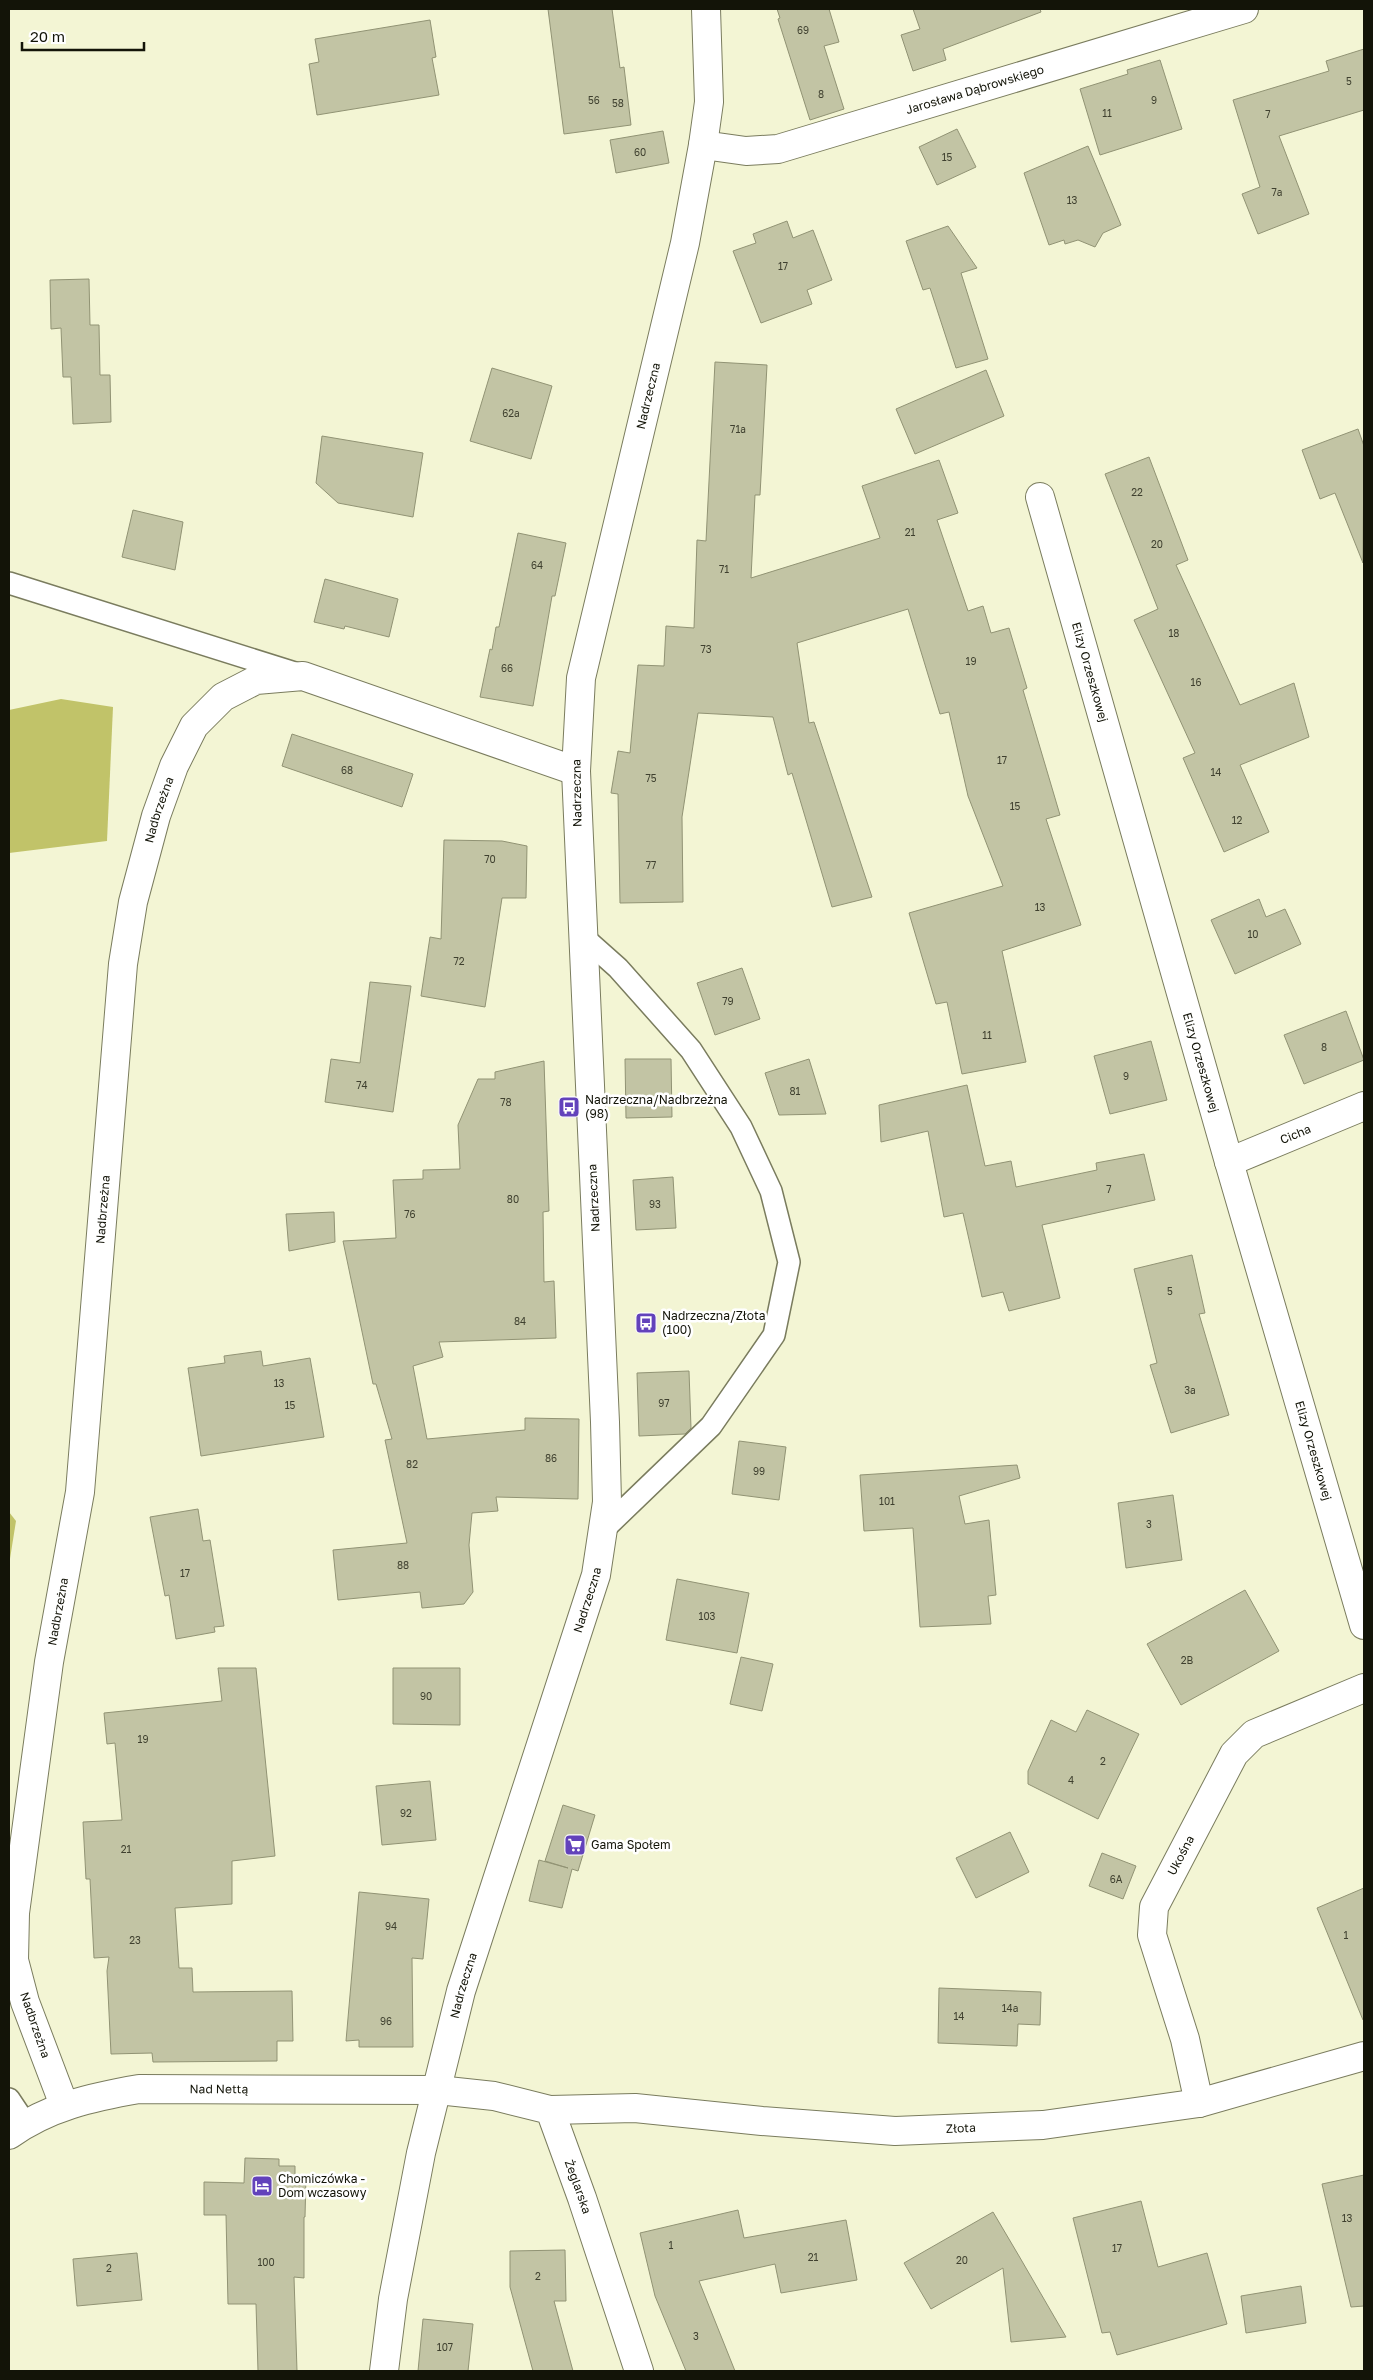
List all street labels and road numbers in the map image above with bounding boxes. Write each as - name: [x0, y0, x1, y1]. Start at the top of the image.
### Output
- street label: Jarosława Dąbrowskiego: [904, 62, 1046, 117]
- street label: Nadrzeczna: [633, 361, 663, 431]
- street label: Elizy Orzeszkowej: [1069, 620, 1112, 724]
- street label: Nadrzeczna: [568, 759, 585, 827]
- street label: Nadbrzeżna: [141, 775, 177, 845]
- street label: Elizy Orzeszkowej: [1180, 1011, 1223, 1114]
- street label: Cicha: [1278, 1121, 1313, 1147]
- street label: Nadrzeczna: [584, 1164, 603, 1232]
- street label: Nadbrzeżna: [92, 1175, 113, 1244]
- street label: Elizy Orzeszkowej: [1292, 1399, 1335, 1502]
- street label: Nadrzeczna: [570, 1566, 604, 1635]
- street label: Nadbrzeżna: [44, 1576, 71, 1647]
- street label: Ukośna: [1164, 1833, 1197, 1878]
- street label: Nadrzeczna: [446, 1951, 480, 2020]
- street label: Nadbrzeżna: [17, 1990, 54, 2060]
- street label: Nad Nettą: [189, 2081, 248, 2096]
- street label: Złota: [946, 2120, 976, 2136]
- street label: Żeglarska: [562, 2158, 595, 2216]

